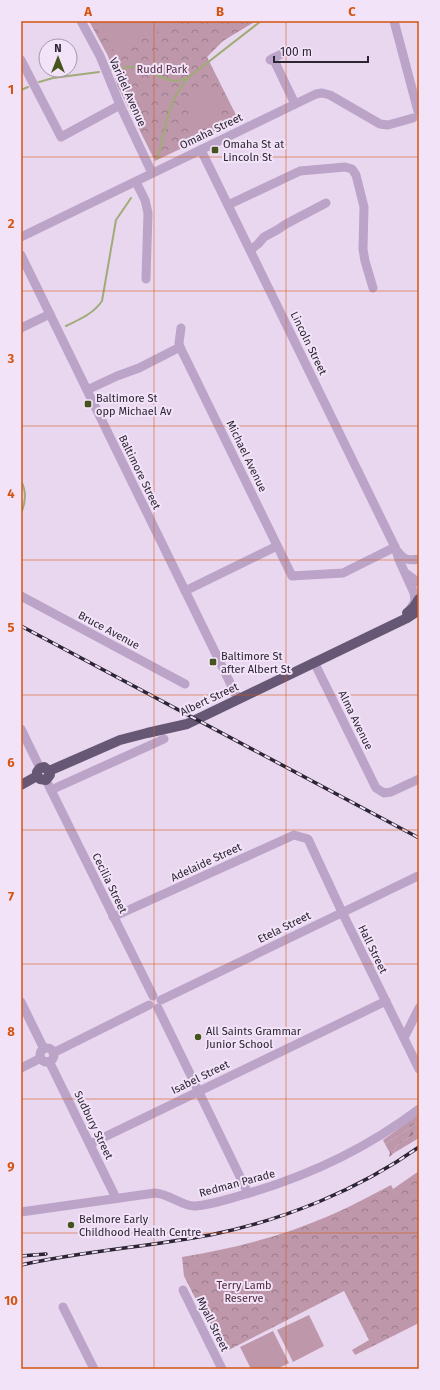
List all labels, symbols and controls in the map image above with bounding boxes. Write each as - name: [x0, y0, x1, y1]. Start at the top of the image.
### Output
- text: A: [83, 4, 92, 19]
- text: B: [216, 4, 224, 19]
- text: C: [348, 4, 356, 19]
- north arrow: [38, 38, 78, 78]
- scale bar: [274, 38, 368, 64]
- text: N: [54, 42, 62, 55]
- text: 100 m: [280, 45, 312, 59]
- street label: Varidel Avenue: [107, 56, 149, 129]
- park label: Rudd Park: [137, 63, 188, 76]
- text: 1: [8, 82, 14, 97]
- street label: Omaha Street: [178, 111, 245, 152]
- place label: Omaha St at Lincoln St: [223, 138, 284, 164]
- marker: Omaha St at Lincoln St: [210, 145, 220, 155]
- text: 2: [8, 216, 15, 231]
- street label: Lincoln Street: [288, 309, 330, 377]
- text: 3: [7, 351, 15, 366]
- place label: Baltimore St opp Michael Av: [96, 392, 172, 418]
- marker: Baltimore St opp Michael Av: [83, 399, 93, 409]
- street label: Michael Avenue: [224, 418, 269, 494]
- street label: Baltimore Street: [116, 433, 163, 512]
- text: 4: [7, 486, 15, 501]
- street label: Bruce Avenue: [76, 609, 142, 652]
- text: 5: [8, 620, 15, 635]
- place label: Baltimore St after Albert St: [221, 650, 291, 676]
- marker: Baltimore St after Albert St: [208, 657, 218, 667]
- street label: Albert Street: [178, 680, 241, 719]
- street label: Alma Avenue: [336, 688, 376, 752]
- text: 6: [7, 755, 15, 770]
- street label: Adelaide Street: [169, 840, 244, 885]
- street label: Cecilia Street: [89, 851, 130, 915]
- text: 7: [8, 889, 14, 904]
- street label: Etela Street: [256, 909, 313, 946]
- street label: Hall Street: [355, 923, 390, 976]
- text: 8: [7, 1024, 15, 1039]
- place label: All Saints Grammar Junior School: [206, 1025, 302, 1051]
- marker: All Saints Grammar Junior School: [193, 1032, 203, 1042]
- street label: Isabel Street: [169, 1058, 231, 1097]
- street label: Sudbury Street: [71, 1089, 116, 1161]
- text: 9: [7, 1159, 15, 1174]
- street label: Redman Parade: [198, 1167, 276, 1200]
- place label: Belmore Early Childhood Health Centre: [79, 1213, 201, 1239]
- marker: Belmore Early Childhood Health Centre: [66, 1220, 76, 1230]
- park label: Terry Lamb Reserve: [216, 1279, 272, 1305]
- text: 10: [4, 1293, 18, 1308]
- street label: Myall Street: [194, 1295, 231, 1354]

